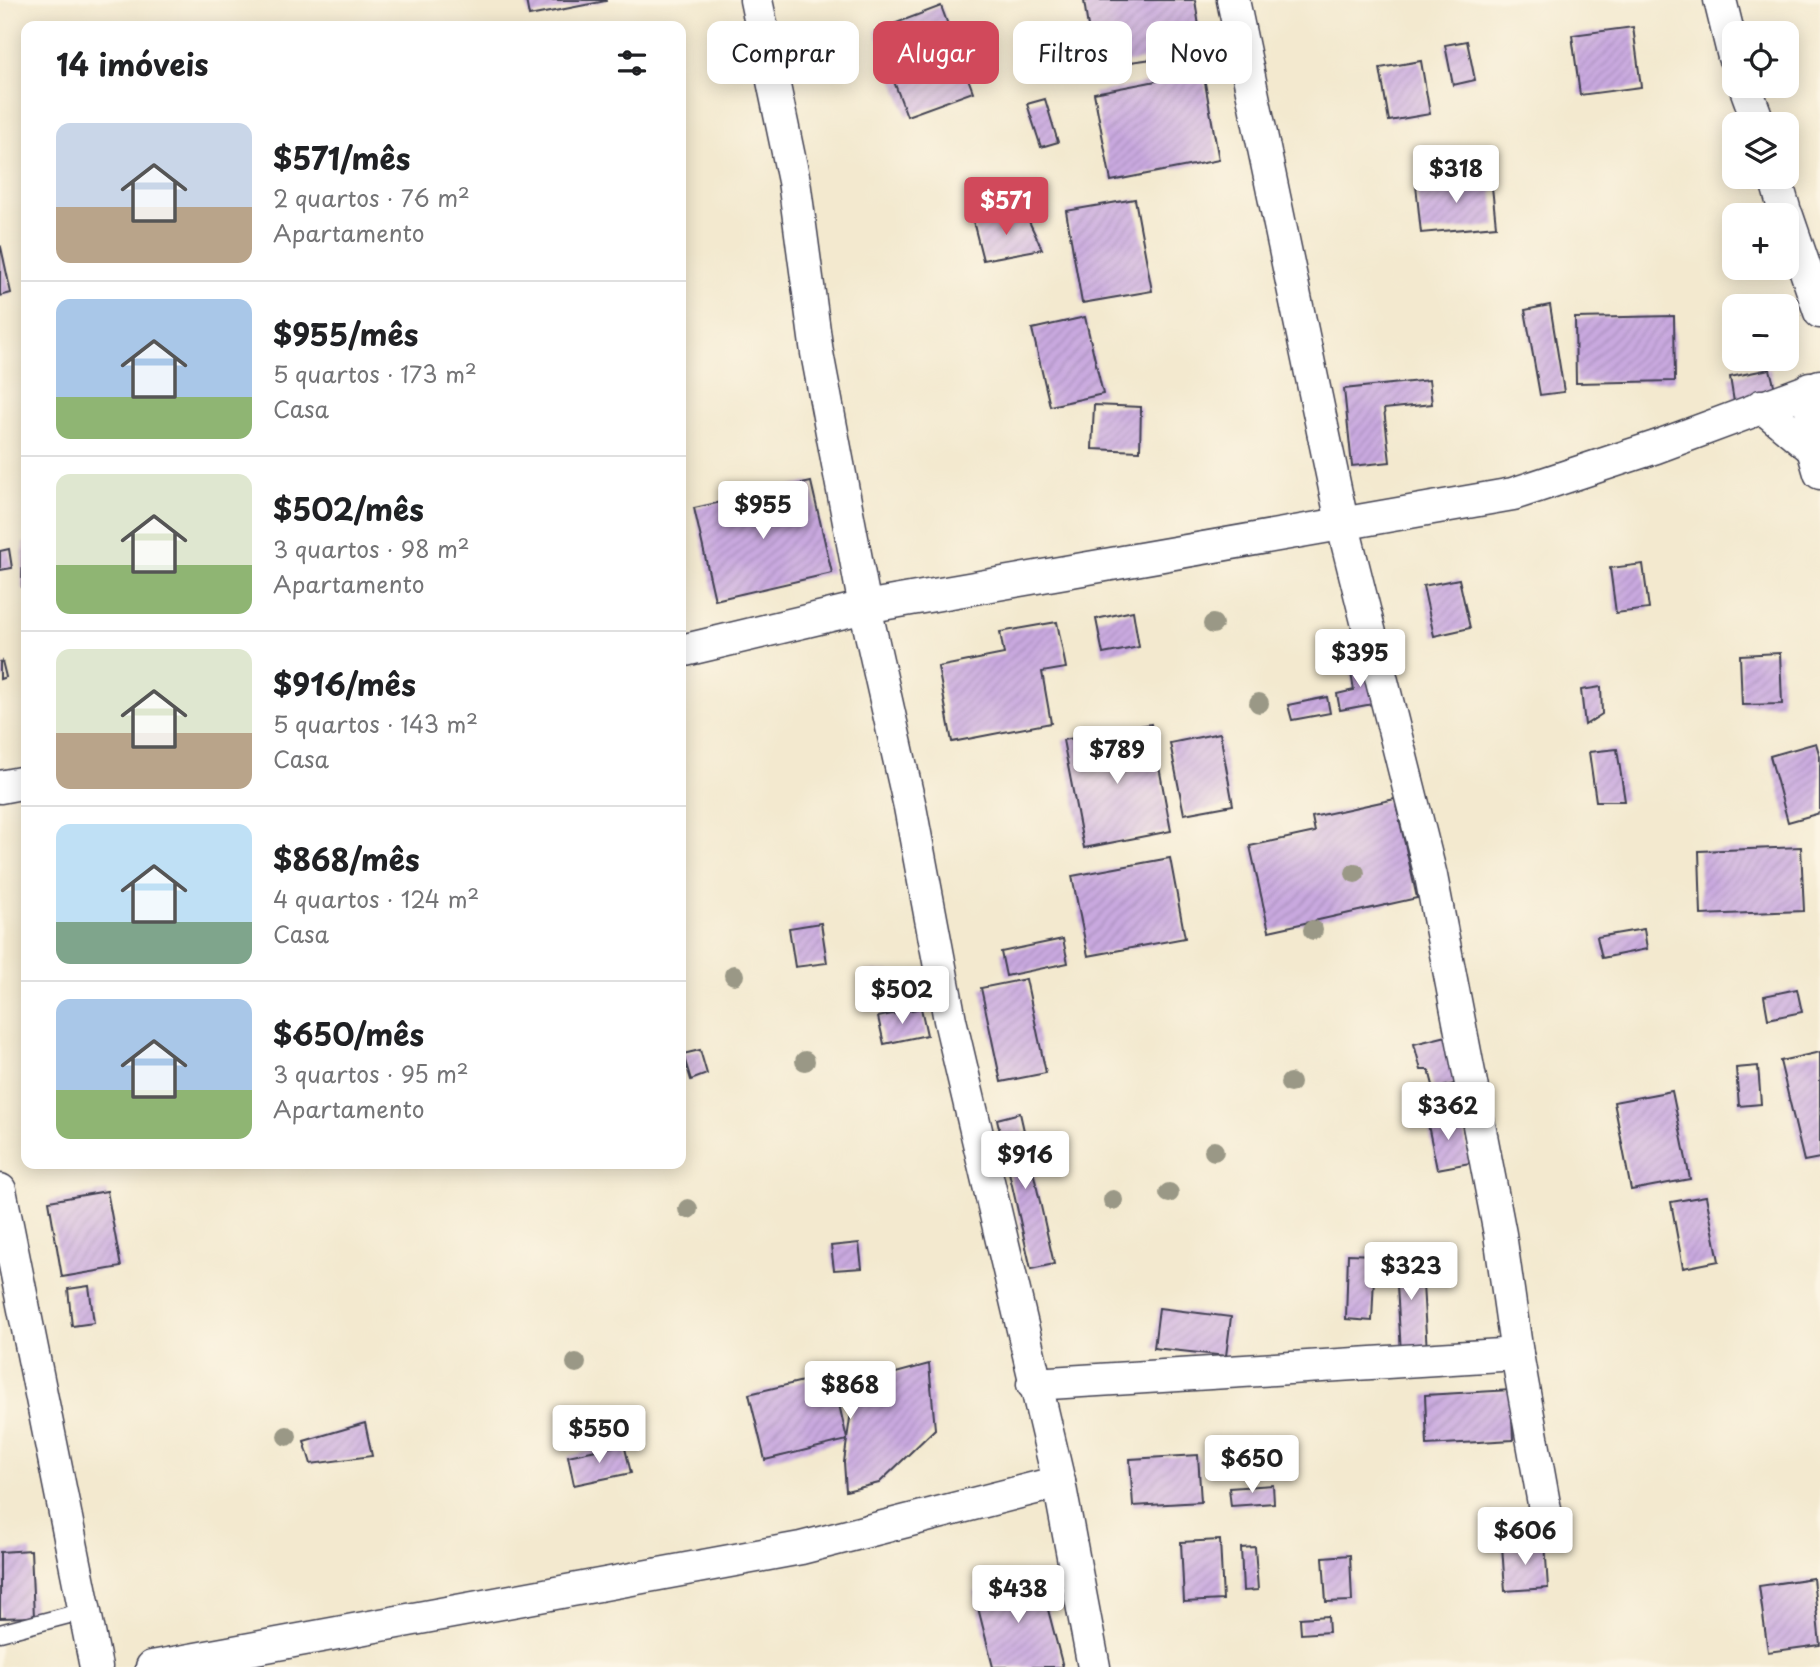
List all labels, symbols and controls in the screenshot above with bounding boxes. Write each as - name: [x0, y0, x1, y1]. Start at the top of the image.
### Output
- chip: Comprar: [707, 21, 859, 84]
- chip: Alugar: [873, 21, 999, 84]
- chip: Filtros: [1013, 21, 1132, 84]
- chip: Novo: [1146, 21, 1252, 84]
- map controls: [1722, 21, 1799, 371]
- button: locate: [1722, 21, 1799, 98]
- text: 14 imóveis: [56, 41, 209, 86]
- icon: filters: [613, 44, 651, 82]
- button: layers: [1722, 112, 1799, 189]
- text: $571/mês: [273, 135, 410, 180]
- pin: $318: [1415, 146, 1497, 205]
- text: $318: [1429, 150, 1483, 185]
- icon: home: [112, 151, 196, 235]
- pin: $571: [965, 177, 1047, 237]
- text: 2 quartos · 76 m²: [273, 180, 470, 215]
- text: $571: [980, 182, 1032, 217]
- button: +: [1722, 203, 1799, 280]
- text: Apartamento: [273, 215, 425, 250]
- button: −: [1722, 294, 1799, 371]
- text: $955/mês: [273, 311, 418, 356]
- icon: home: [112, 327, 196, 411]
- text: 5 quartos · 173 m²: [273, 356, 477, 391]
- text: Casa: [273, 391, 329, 426]
- pin: $955: [722, 482, 804, 541]
- text: $502/mês: [273, 486, 424, 531]
- text: $955: [734, 486, 792, 521]
- icon: home: [112, 502, 196, 586]
- text: 3 quartos · 98 m²: [273, 531, 470, 566]
- text: Apartamento: [273, 566, 425, 601]
- pin: $395: [1319, 630, 1401, 689]
- text: $395: [1331, 634, 1389, 669]
- text: $916/mês: [273, 661, 416, 706]
- icon: home: [112, 677, 196, 761]
- text: 5 quartos · 143 m²: [273, 706, 478, 741]
- pin: $789: [1076, 726, 1158, 786]
- text: $789: [1089, 731, 1145, 766]
- text: Casa: [273, 741, 329, 776]
- text: $868/mês: [273, 836, 420, 881]
- icon: home: [112, 852, 196, 936]
- text: 4 quartos · 124 m²: [273, 881, 479, 916]
- text: Casa: [273, 916, 329, 951]
- pin: $502: [861, 967, 943, 1026]
- text: $502: [871, 971, 933, 1006]
- text: $650/mês: [273, 1011, 424, 1056]
- icon: home: [112, 1027, 196, 1111]
- text: 3 quartos · 95 m²: [273, 1056, 469, 1091]
- pin: $362: [1407, 1082, 1489, 1142]
- text: $362: [1418, 1087, 1478, 1122]
- text: Apartamento: [273, 1091, 425, 1126]
- pin: $916: [984, 1132, 1066, 1191]
- text: $916: [997, 1136, 1053, 1171]
- pin: $323: [1370, 1242, 1452, 1302]
- text: $323: [1380, 1247, 1442, 1282]
- pin: $868: [809, 1362, 891, 1421]
- text: $868: [821, 1366, 879, 1401]
- pin: $550: [558, 1406, 640, 1465]
- text: $550: [569, 1410, 629, 1445]
- pin: $650: [1211, 1436, 1293, 1495]
- text: $650: [1221, 1440, 1283, 1475]
- pin: $606: [1484, 1508, 1566, 1567]
- text: $606: [1494, 1512, 1556, 1547]
- pin: $438: [977, 1566, 1059, 1625]
- text: $438: [988, 1570, 1048, 1605]

